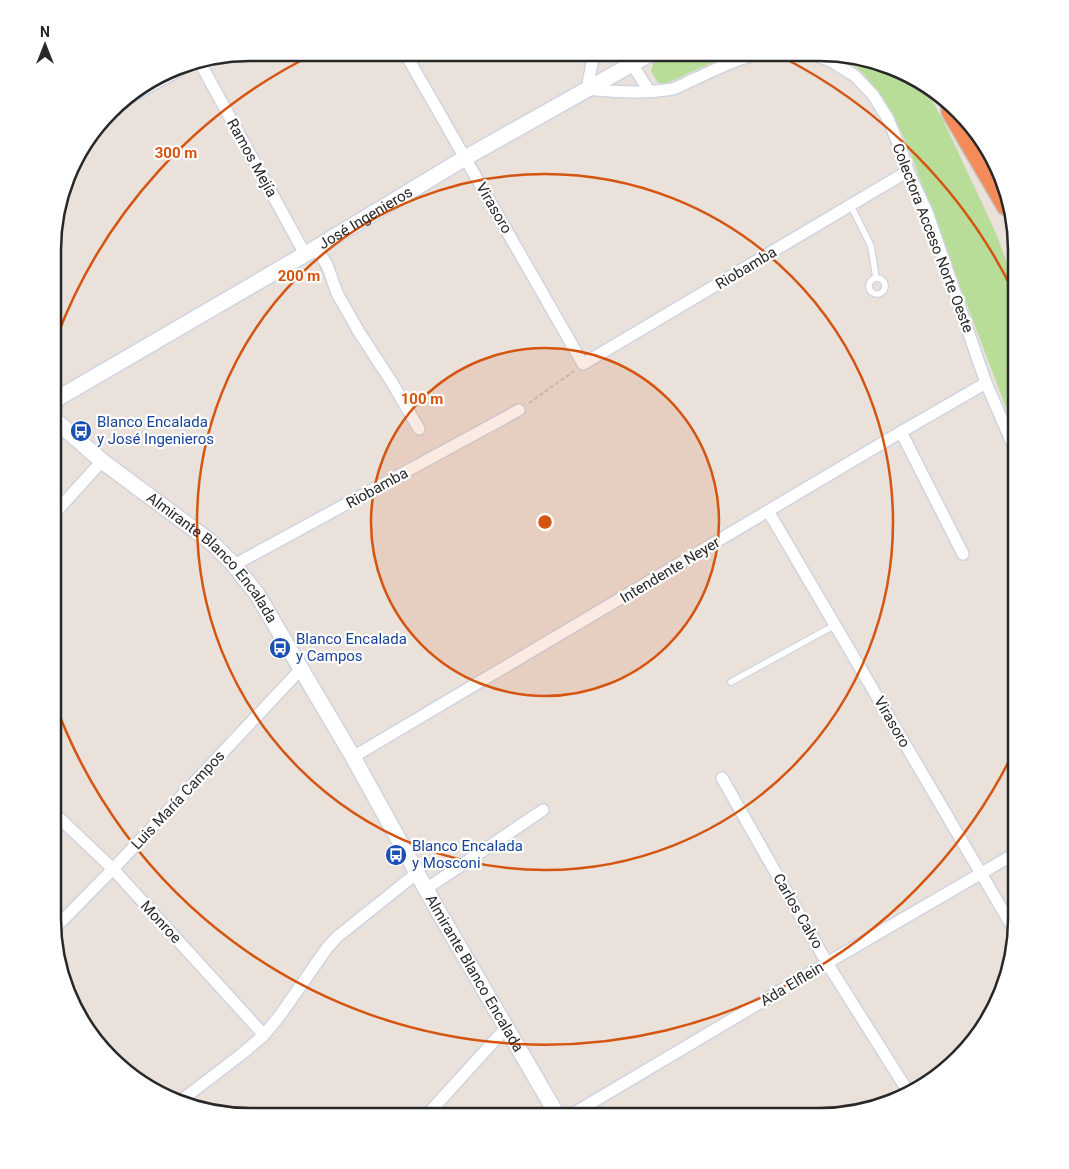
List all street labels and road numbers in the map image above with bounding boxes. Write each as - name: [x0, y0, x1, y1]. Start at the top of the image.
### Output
- street label: Ramos Mejía: [223, 116, 281, 200]
- street label: Colectora Acceso Norte Oeste: [889, 141, 978, 335]
- street label: Virasoro: [472, 179, 516, 237]
- street label: José Ingenieros: [315, 183, 416, 253]
- street label: Riobamba: [712, 243, 780, 293]
- street label: Riobamba: [343, 464, 411, 512]
- street label: Almirante Blanco Encalada: [143, 488, 281, 626]
- street label: Intendente Neyer: [617, 533, 723, 607]
- street label: Virasoro: [870, 693, 914, 751]
- street label: Luis María Campos: [127, 747, 229, 853]
- street label: Carlos Calvo: [769, 870, 827, 952]
- street label: Almirante Blanco Encalada: [422, 891, 528, 1055]
- street label: Monroe: [137, 897, 185, 947]
- street label: Ada Elflein: [757, 958, 827, 1010]

